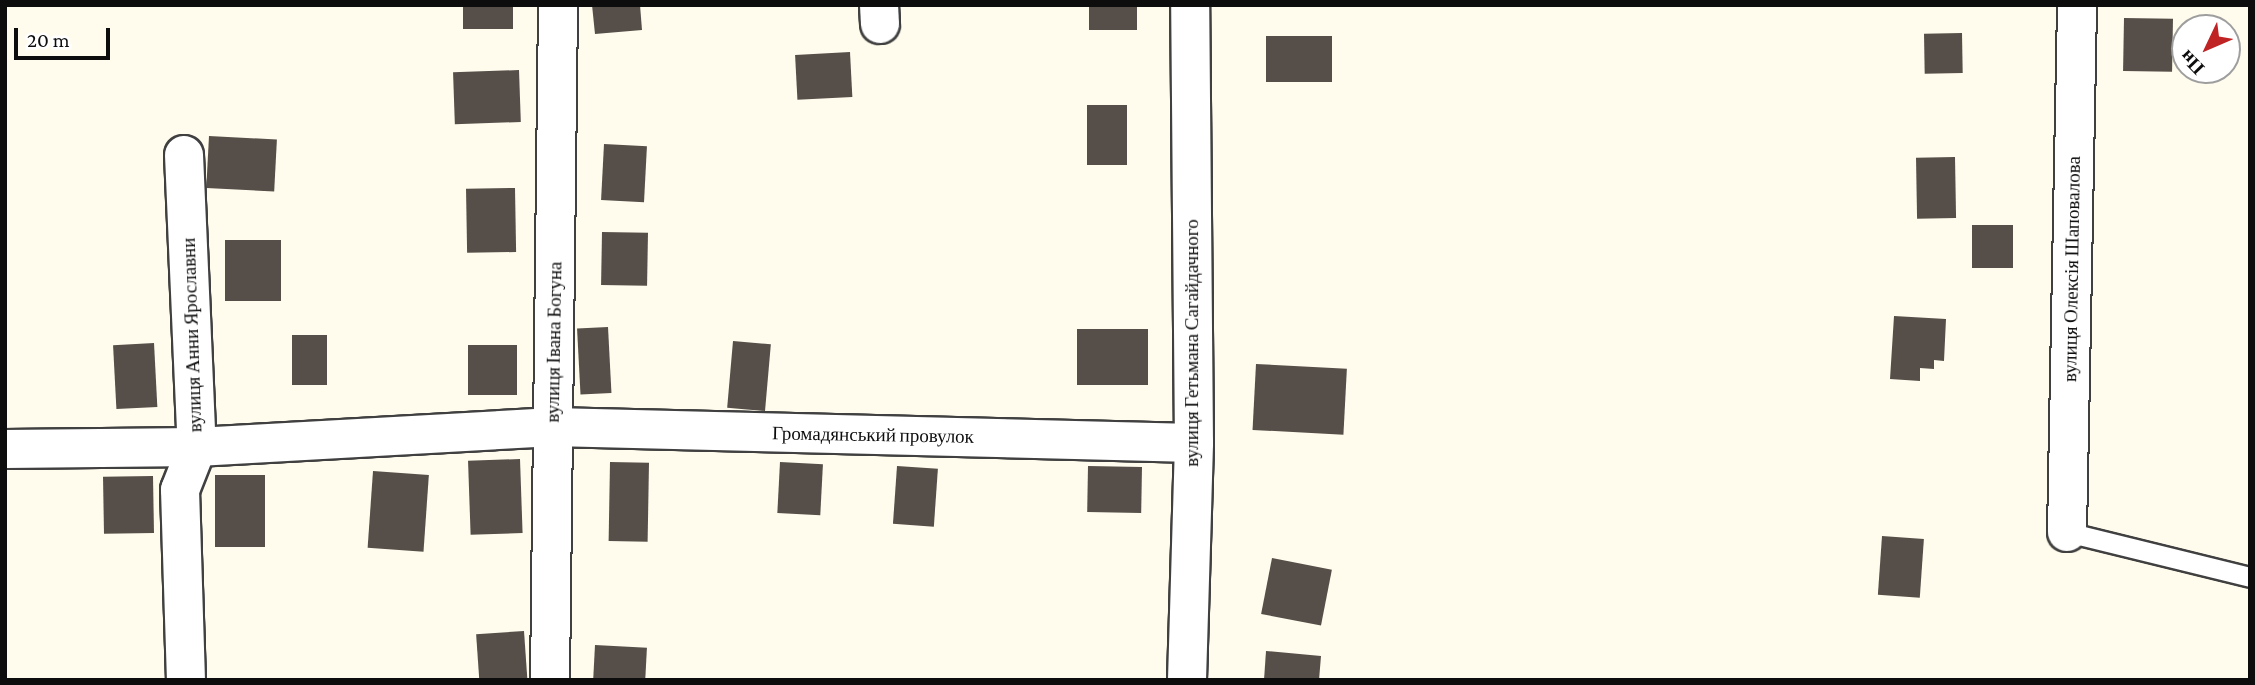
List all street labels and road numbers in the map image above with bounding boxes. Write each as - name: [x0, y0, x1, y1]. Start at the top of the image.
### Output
- street label: вулиця Олексія Шаповалова: [2059, 156, 2085, 382]
- street label: вулиця Гетьмана Сагайдачного: [1181, 219, 1203, 467]
- street label: вулиця Анни Ярославни: [177, 237, 207, 433]
- street label: вулиця Івана Богуна: [541, 261, 567, 423]
- street label: Громадянський провулок: [772, 422, 974, 448]

